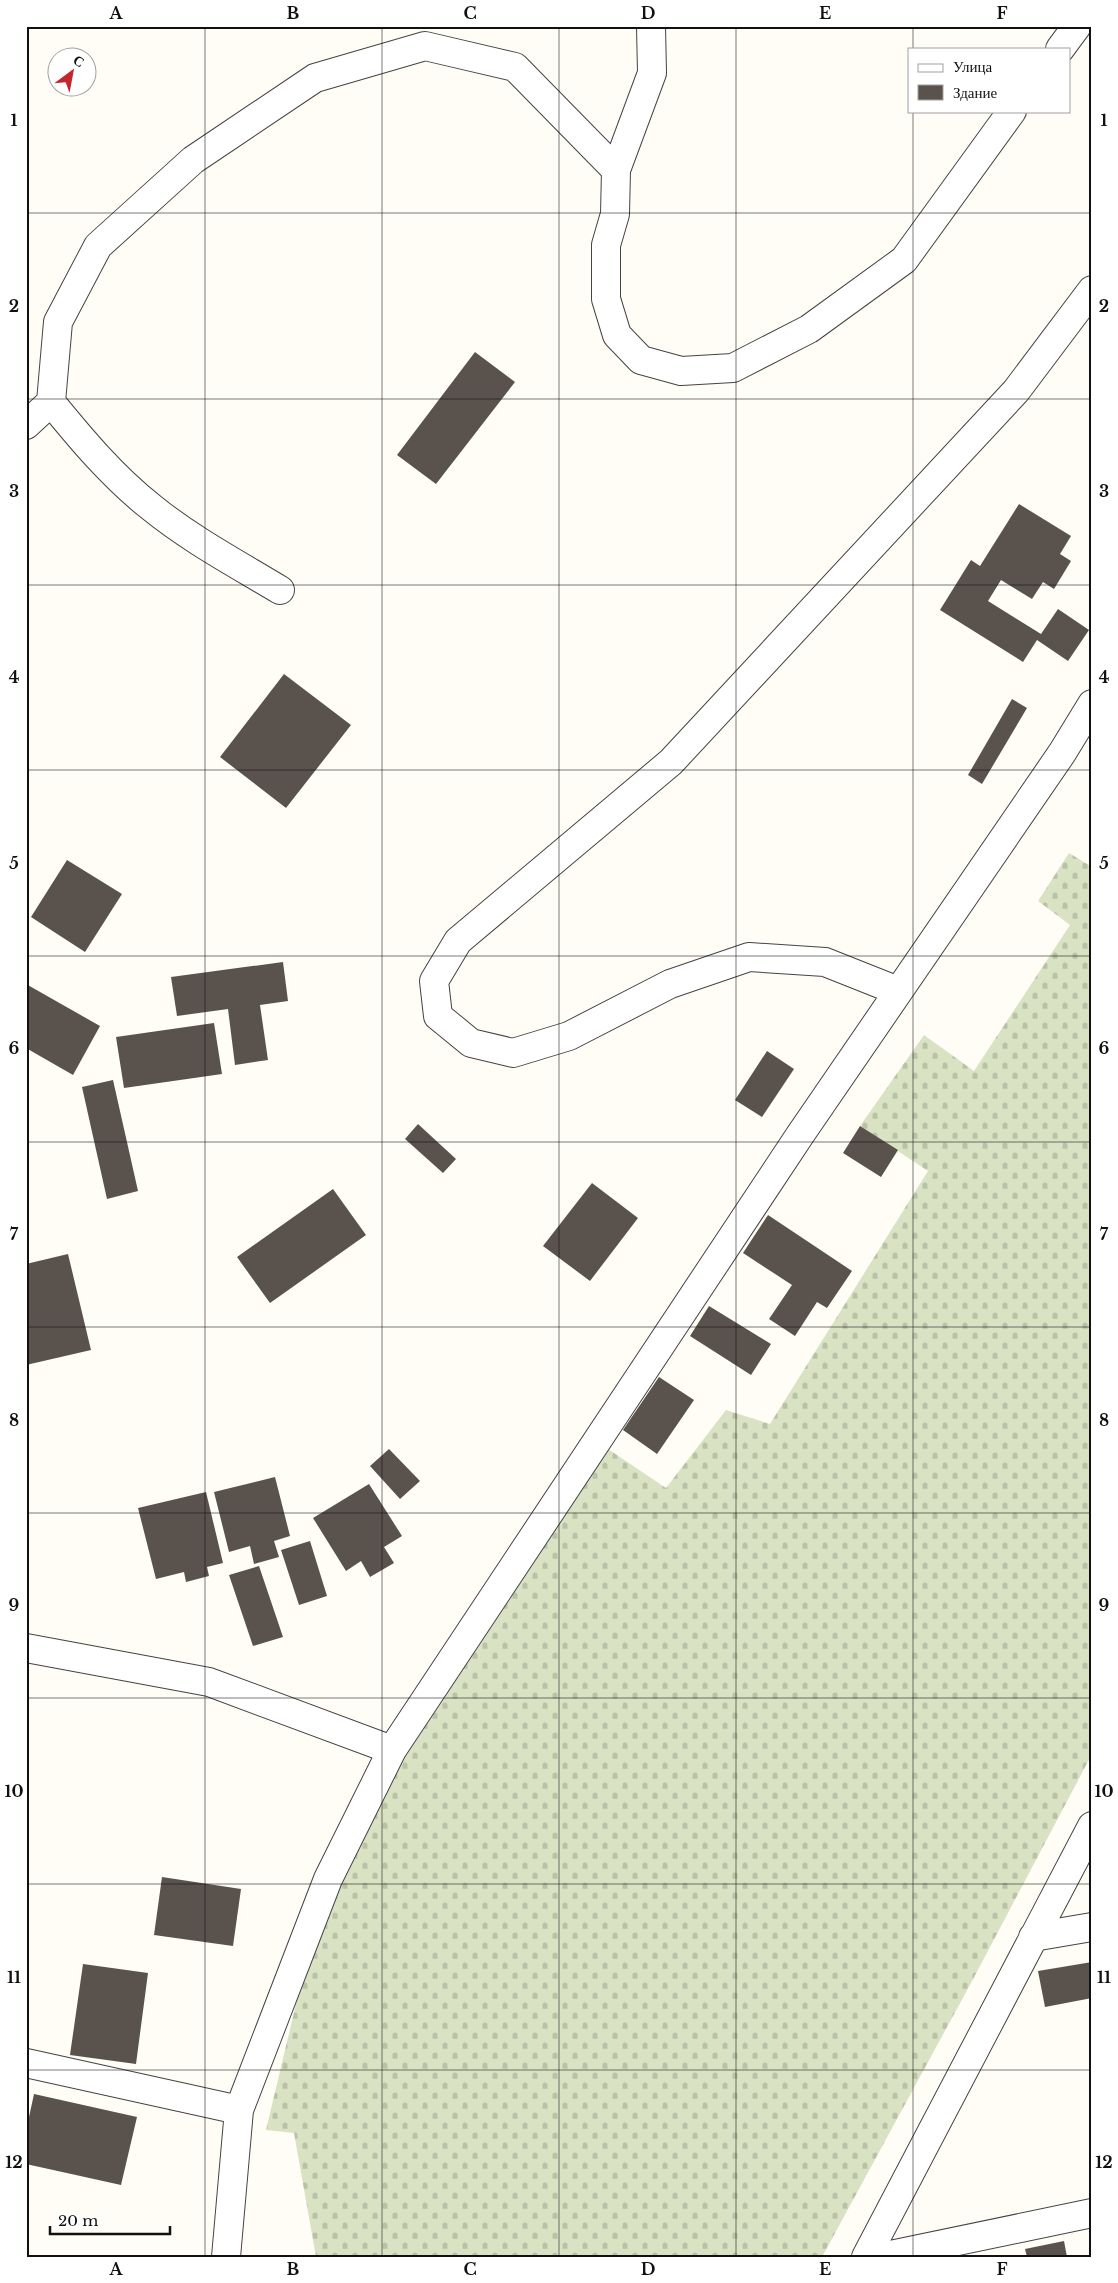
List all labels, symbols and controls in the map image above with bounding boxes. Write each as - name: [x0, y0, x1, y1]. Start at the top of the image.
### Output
- text: A: [109, 3, 124, 23]
- text: B: [287, 3, 300, 23]
- text: C: [463, 3, 477, 23]
- text: D: [641, 3, 655, 23]
- text: E: [819, 3, 831, 23]
- text: F: [996, 3, 1008, 23]
- north arrow: [48, 48, 98, 98]
- legend: [908, 48, 1070, 112]
- text: С: [70, 51, 88, 71]
- text: Улица: [953, 57, 992, 76]
- text: Здание: [953, 83, 997, 102]
- text: 1: [11, 110, 18, 130]
- text: 1: [1101, 110, 1108, 130]
- text: 2: [9, 296, 19, 316]
- text: 2: [1099, 296, 1109, 316]
- text: 3: [9, 481, 19, 501]
- text: 3: [1099, 481, 1109, 501]
- text: 4: [9, 667, 19, 687]
- text: 4: [1099, 667, 1109, 687]
- text: 5: [9, 853, 19, 873]
- text: 5: [1099, 853, 1109, 873]
- text: 6: [9, 1038, 20, 1058]
- text: 6: [1099, 1038, 1110, 1058]
- text: 7: [10, 1224, 19, 1244]
- text: 7: [1100, 1224, 1109, 1244]
- text: 8: [9, 1410, 19, 1430]
- text: 8: [1099, 1410, 1109, 1430]
- text: 9: [9, 1595, 20, 1615]
- text: 9: [1099, 1595, 1110, 1615]
- text: 10: [4, 1781, 24, 1801]
- text: 10: [1094, 1781, 1114, 1801]
- text: 11: [7, 1967, 21, 1987]
- text: 11: [1097, 1967, 1111, 1987]
- text: 12: [5, 2152, 23, 2172]
- text: 12: [1095, 2152, 1113, 2172]
- scale bar: [50, 2203, 170, 2235]
- text: 20 m: [58, 2211, 98, 2230]
- text: A: [109, 2259, 124, 2279]
- text: B: [287, 2259, 300, 2279]
- text: C: [463, 2259, 477, 2279]
- text: D: [641, 2259, 655, 2279]
- text: E: [819, 2259, 831, 2279]
- text: F: [996, 2259, 1008, 2279]

